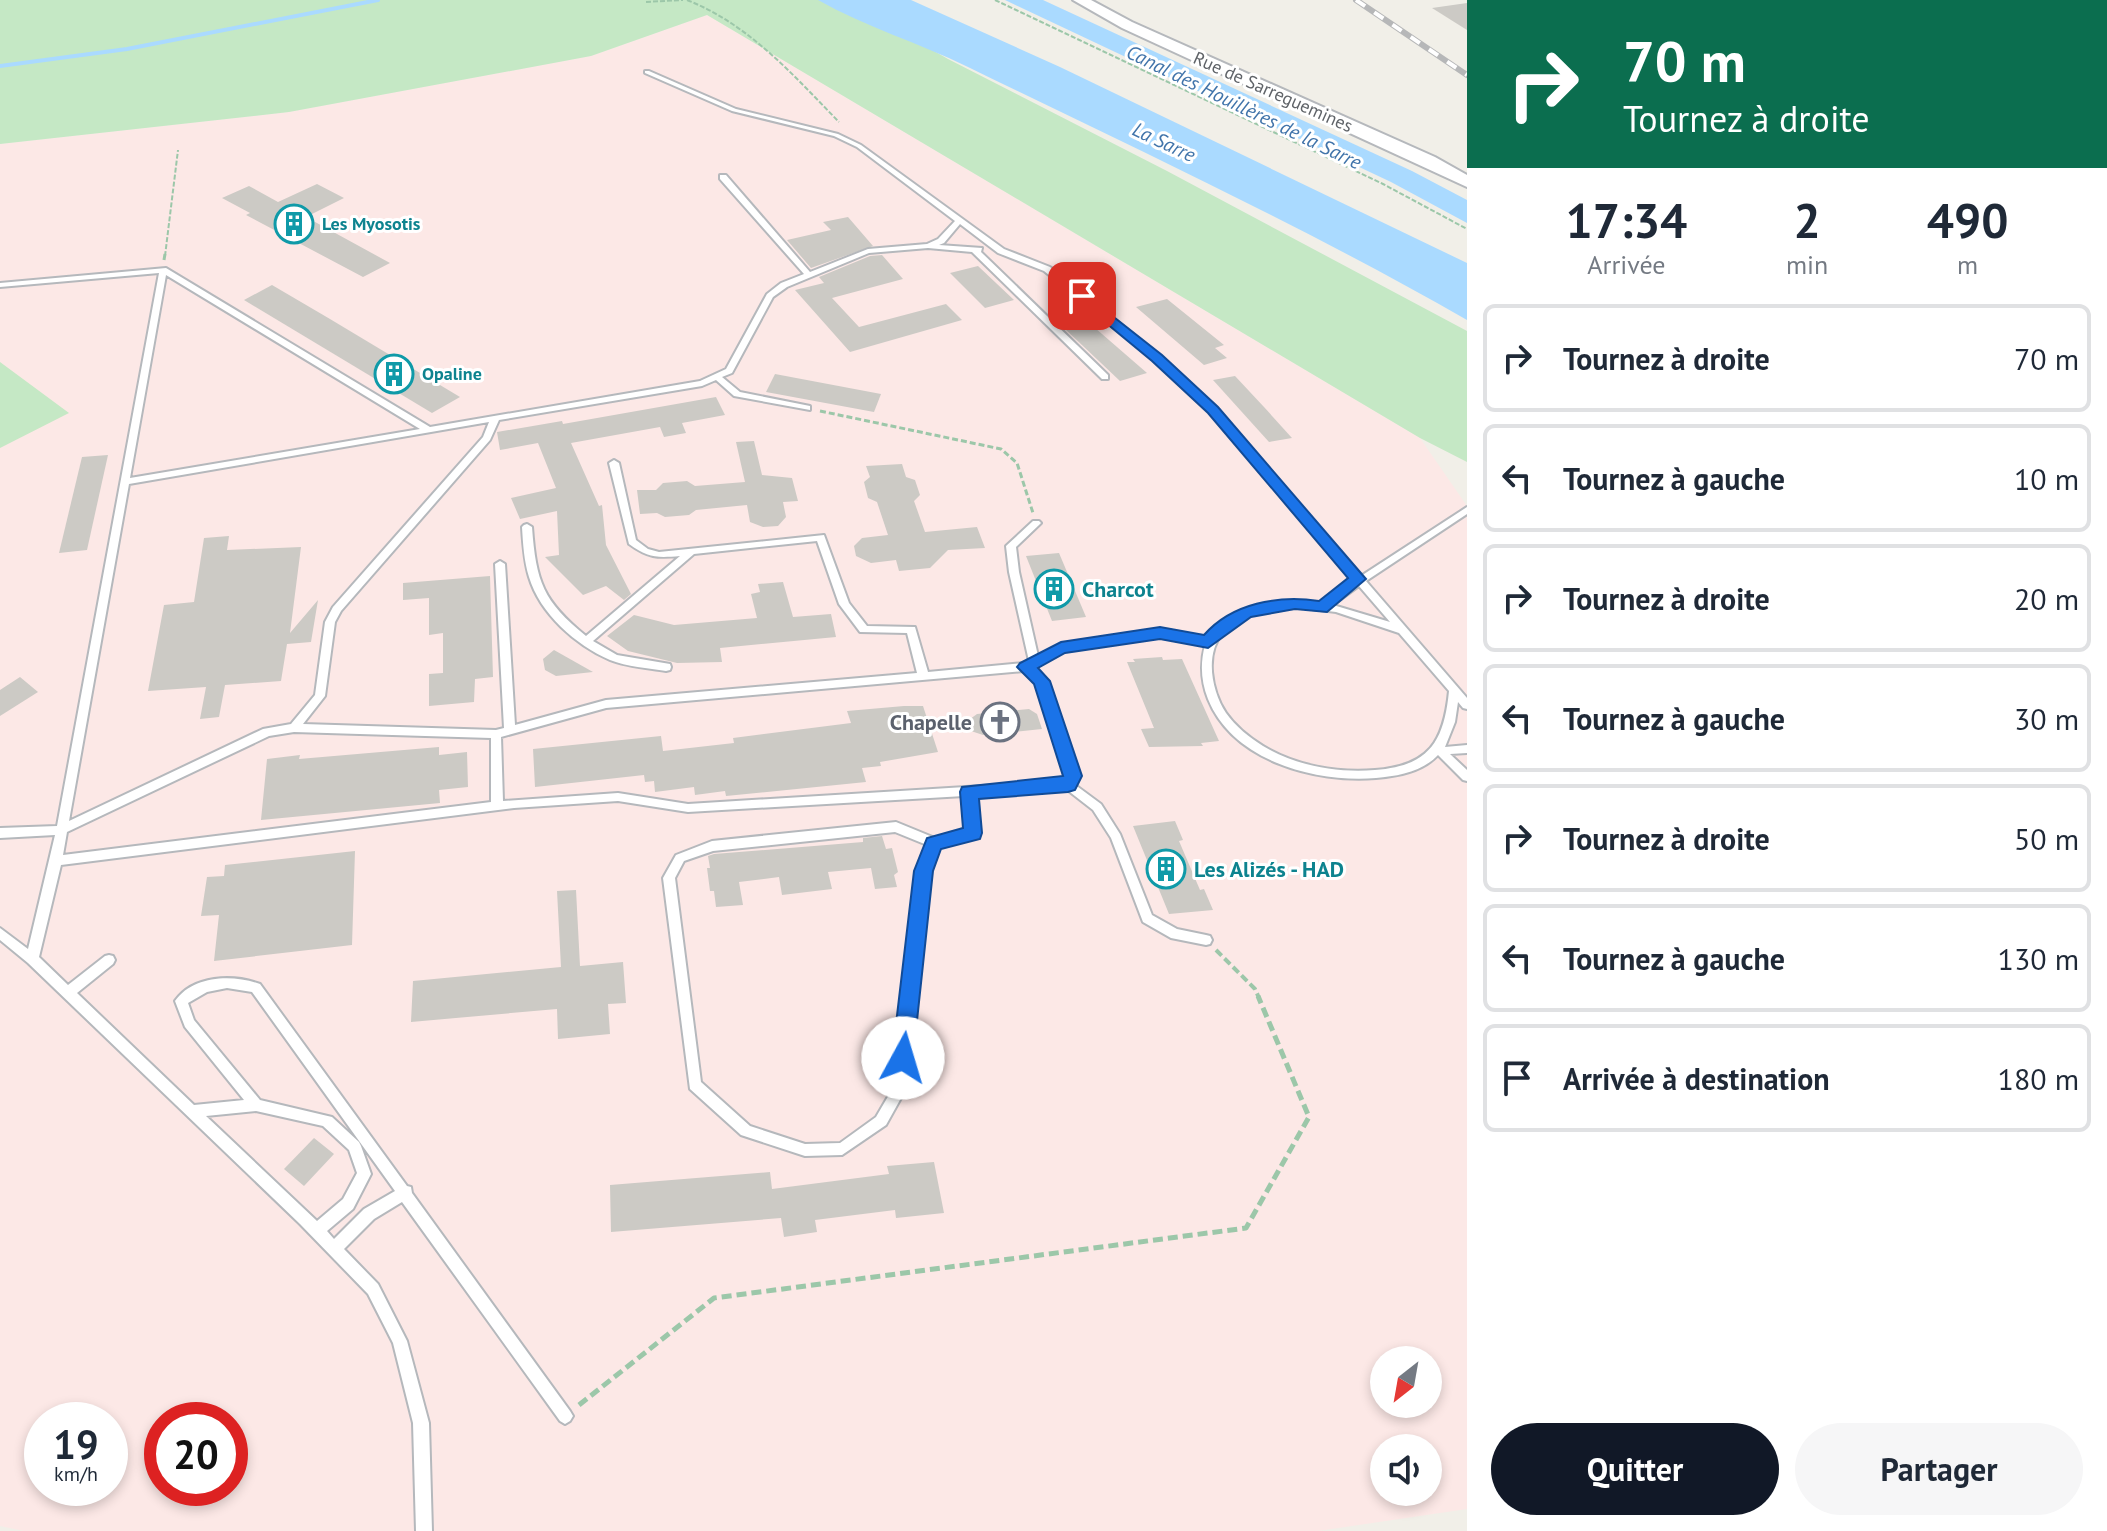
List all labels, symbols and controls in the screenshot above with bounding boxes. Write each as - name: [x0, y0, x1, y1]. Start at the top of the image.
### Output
- text: 70 m: [1623, 25, 1746, 97]
- icon: right: [1491, 32, 1595, 136]
- water label: Canal des Houillères de la Sarre: [1122, 39, 1366, 176]
- street label: Rue de Sarreguemines: [1190, 46, 1356, 137]
- text: Tournez à droite: [1623, 95, 1870, 142]
- water label: La Sarre: [1128, 116, 1200, 168]
- text: 17:34: [1566, 189, 1687, 251]
- text: 2: [1793, 189, 1821, 251]
- text: 490: [1927, 189, 2008, 251]
- building icon: Les Myosotis: [273, 203, 315, 245]
- place label: Les Myosotis: [322, 212, 421, 235]
- text: Arrivée: [1587, 248, 1666, 281]
- text: min: [1786, 248, 1828, 281]
- text: m: [1957, 248, 1978, 281]
- pin: [1048, 262, 1116, 330]
- icon: arrive: [1060, 274, 1104, 318]
- icon: right: [1495, 336, 1539, 380]
- text: Tournez à droite: [1563, 339, 1770, 378]
- text: 70 m: [2014, 339, 2079, 378]
- building icon: Opaline: [373, 353, 415, 395]
- place label: Opaline: [422, 362, 482, 385]
- icon: left: [1495, 456, 1539, 500]
- text: Tournez à gauche: [1563, 459, 1785, 498]
- text: 10 m: [2014, 459, 2079, 498]
- building icon: Charcot: [1033, 568, 1075, 610]
- place label: Charcot: [1082, 575, 1154, 603]
- icon: right: [1495, 576, 1539, 620]
- text: Tournez à droite: [1563, 579, 1770, 618]
- text: 20 m: [2014, 579, 2079, 618]
- icon: left: [1495, 696, 1539, 740]
- text: Tournez à gauche: [1563, 699, 1785, 738]
- text: 30 m: [2014, 699, 2079, 738]
- church icon: Chapelle: [979, 701, 1021, 743]
- place label: Chapelle: [890, 708, 972, 736]
- icon: right: [1495, 816, 1539, 860]
- text: Tournez à droite: [1563, 819, 1770, 858]
- text: 50 m: [2014, 819, 2079, 858]
- building icon: Les Alizés - HAD: [1145, 848, 1187, 890]
- place label: Les Alizés - HAD: [1194, 855, 1344, 883]
- icon: left: [1495, 936, 1539, 980]
- text: Tournez à gauche: [1563, 939, 1785, 978]
- text: 130 m: [1998, 939, 2079, 978]
- position arrow: [861, 1016, 945, 1100]
- icon: arrive: [1495, 1056, 1539, 1100]
- text: Arrivée à destination: [1563, 1059, 1830, 1098]
- text: 180 m: [1998, 1059, 2079, 1098]
- north arrow: [1370, 1346, 1442, 1418]
- map controls: [1370, 1346, 1442, 1506]
- speed limit sign: 20: [144, 1402, 248, 1506]
- text: 19: [53, 1418, 99, 1470]
- button: Quitter: [1491, 1423, 1779, 1515]
- button: Partager: [1795, 1423, 2083, 1515]
- button: sound: [1370, 1434, 1442, 1506]
- text: km/h: [54, 1461, 98, 1487]

